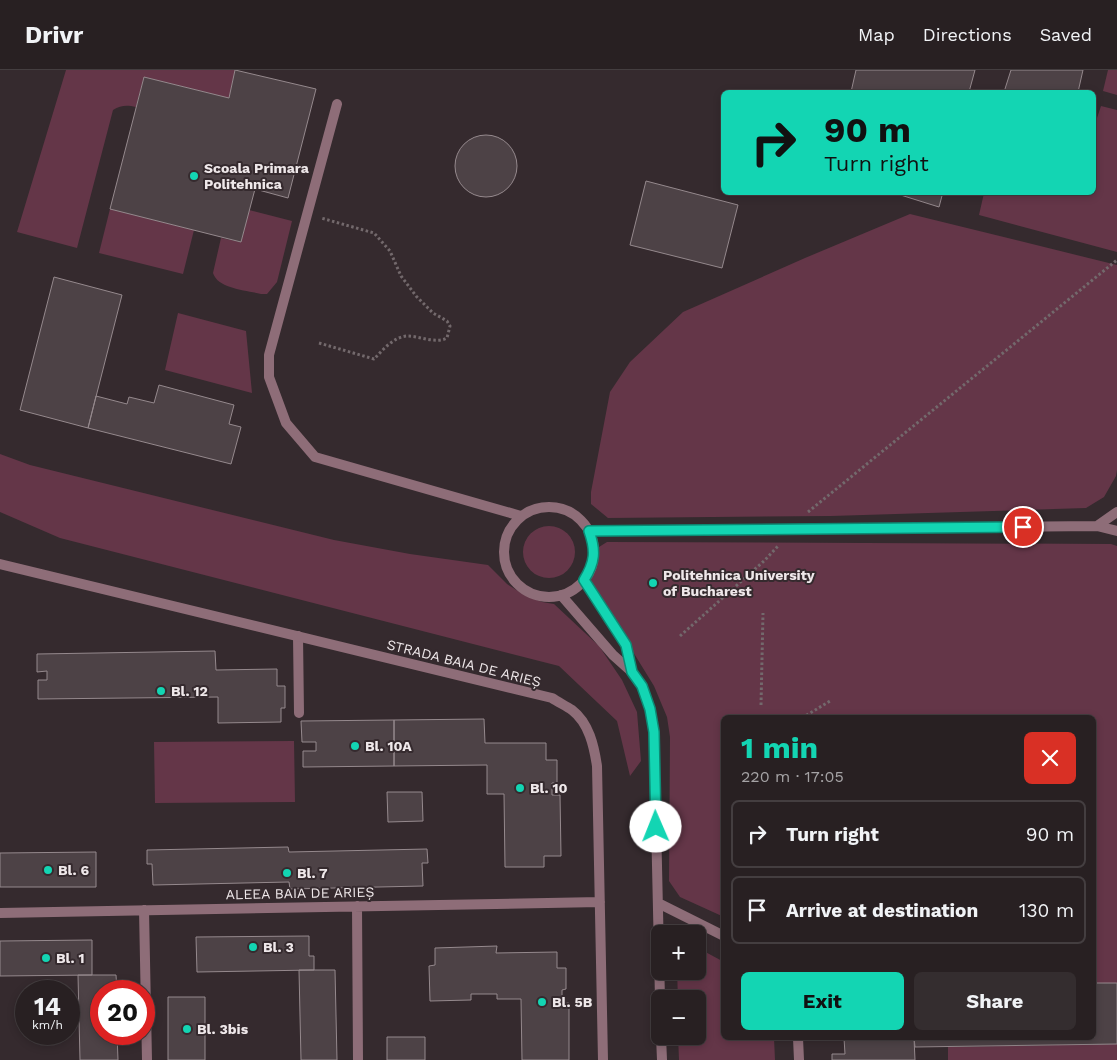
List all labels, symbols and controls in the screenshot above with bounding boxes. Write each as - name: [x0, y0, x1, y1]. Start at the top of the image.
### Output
- text: Drivr: [25, 21, 83, 49]
- text: Map: [858, 24, 895, 45]
- text: Directions: [923, 24, 1012, 45]
- text: Saved: [1040, 24, 1092, 45]
- text: 90 m: [824, 109, 911, 151]
- icon: right: [741, 110, 806, 175]
- text: Turn right: [824, 151, 929, 176]
- place label: Scoala Primara Politehnica: [204, 160, 310, 192]
- marker: Scoala Primara Politehnica: [188, 170, 200, 182]
- pin: [1002, 506, 1044, 548]
- icon: arrive: [1009, 513, 1037, 541]
- place label: Politehnica University of Bucharest: [663, 567, 815, 599]
- marker: Politehnica University of Bucharest: [647, 577, 659, 589]
- street label: STRADA BAIA DE ARIEȘ: [385, 636, 543, 691]
- place label: Bl. 12: [171, 683, 208, 699]
- marker: Bl. 12: [155, 685, 167, 697]
- text: 1 min: [741, 730, 818, 765]
- button: close: [1024, 732, 1076, 784]
- place label: Bl. 10A: [365, 738, 412, 754]
- marker: Bl. 10A: [349, 740, 361, 752]
- text: 220 m · 17:05: [741, 767, 844, 786]
- place label: Bl. 10: [530, 780, 567, 796]
- marker: Bl. 10: [514, 782, 526, 794]
- position arrow: [629, 800, 681, 852]
- icon: right: [743, 820, 771, 848]
- text: Turn right: [786, 823, 879, 846]
- text: 90 m: [1026, 823, 1074, 846]
- place label: Bl. 6: [58, 862, 89, 878]
- marker: Bl. 6: [42, 864, 54, 876]
- place label: Bl. 7: [297, 865, 328, 881]
- marker: Bl. 7: [281, 867, 293, 879]
- street label: ALEEA BAIA DE ARIEȘ: [226, 884, 374, 903]
- icon: arrive: [743, 896, 771, 924]
- text: Arrive at destination: [786, 899, 978, 922]
- text: 130 m: [1019, 899, 1074, 922]
- map controls: [651, 925, 706, 1045]
- button: +: [651, 925, 706, 980]
- place label: Bl. 3: [263, 939, 294, 955]
- marker: Bl. 3: [247, 941, 259, 953]
- place label: Bl. 1: [56, 950, 84, 966]
- marker: Bl. 1: [40, 952, 52, 964]
- button: Exit: [741, 972, 904, 1030]
- button: Share: [914, 972, 1076, 1030]
- speed limit sign: 20: [90, 980, 155, 1045]
- button: −: [651, 990, 706, 1045]
- text: 14: [34, 992, 61, 1021]
- place label: Bl. 5B: [552, 994, 593, 1010]
- marker: Bl. 5B: [536, 996, 548, 1008]
- text: km/h: [32, 1018, 63, 1032]
- place label: Bl. 3bis: [197, 1021, 249, 1037]
- marker: Bl. 3bis: [181, 1023, 193, 1035]

